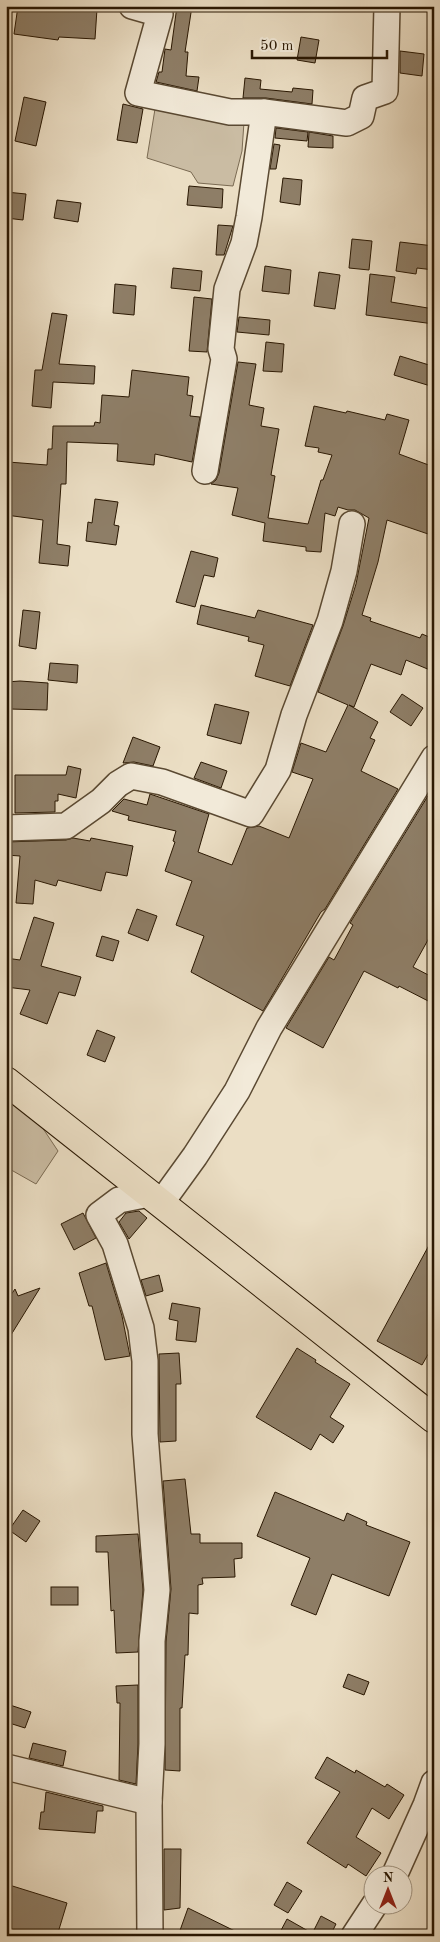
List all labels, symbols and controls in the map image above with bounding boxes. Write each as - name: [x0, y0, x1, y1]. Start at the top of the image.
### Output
- scale bar: [252, 28, 388, 60]
- text: 50 m: [260, 39, 294, 54]
- north arrow: [362, 1864, 412, 1914]
- text: N: [383, 1871, 394, 1885]

